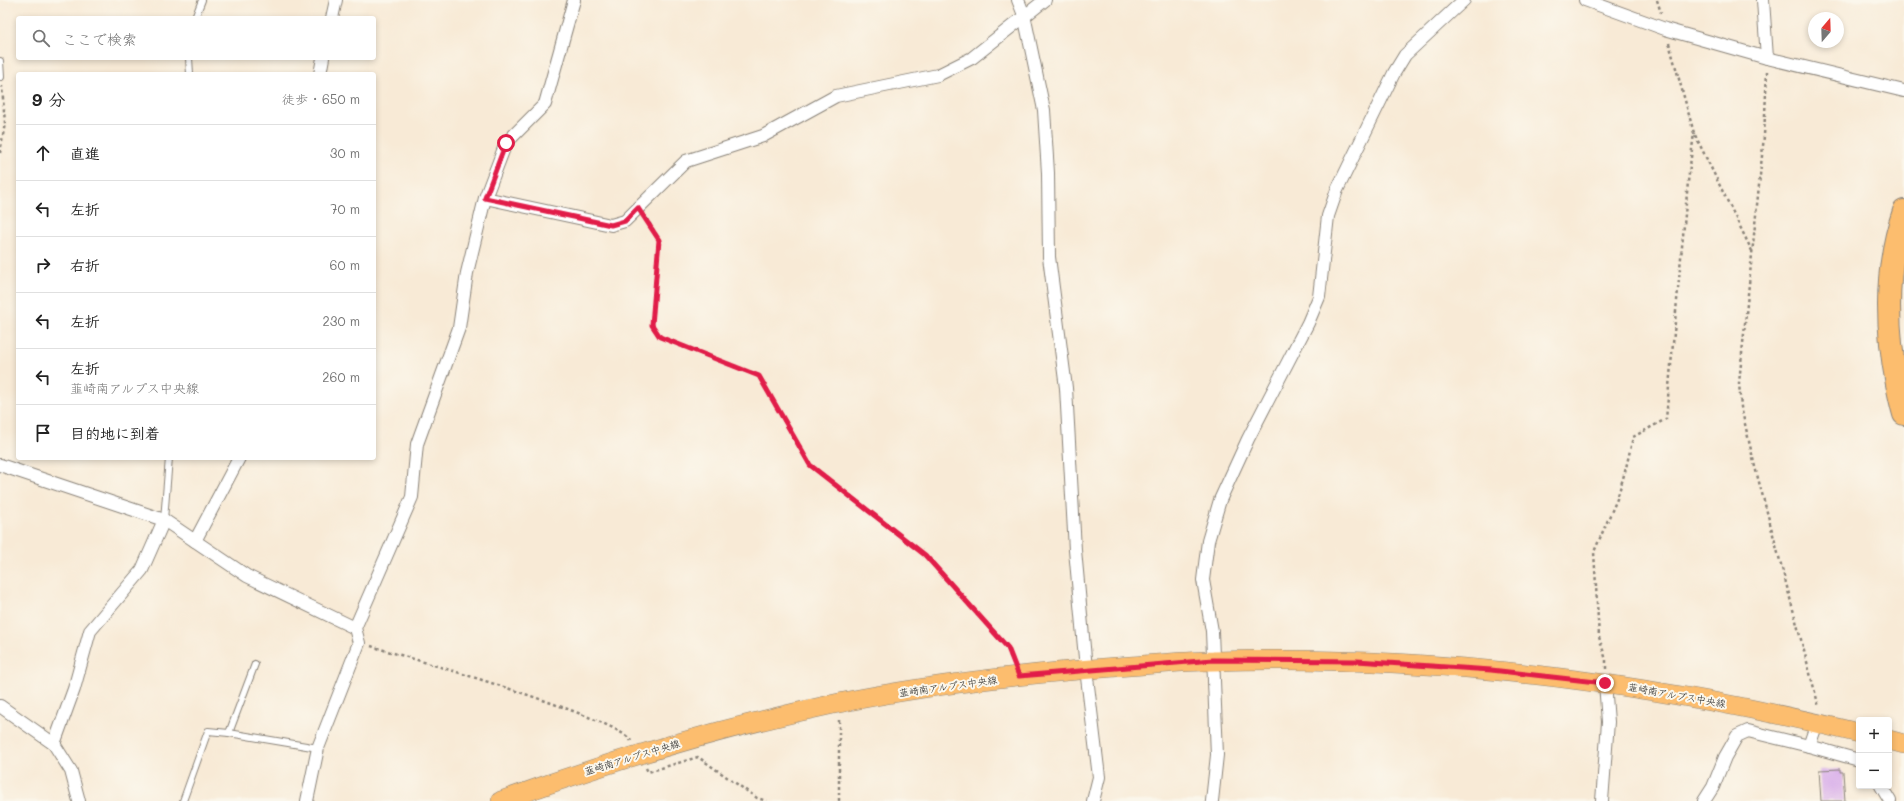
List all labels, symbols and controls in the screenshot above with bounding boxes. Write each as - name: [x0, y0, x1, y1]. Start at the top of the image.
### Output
- north arrow: [1808, 12, 1844, 48]
- search box: [16, 16, 376, 60]
- icon: search: [30, 27, 52, 49]
- text: ここで検索: [62, 29, 137, 49]
- text: 9 分: [32, 88, 65, 110]
- text: 徒歩 · 650 m: [282, 90, 360, 107]
- route start: [497, 134, 515, 152]
- icon: ahead: [32, 142, 54, 164]
- text: 直進: [70, 143, 100, 163]
- text: 30 m: [330, 144, 360, 161]
- icon: left: [32, 198, 54, 220]
- text: 左折: [70, 199, 100, 219]
- text: 70 m: [330, 200, 360, 217]
- icon: right: [32, 254, 54, 276]
- text: 右折: [70, 255, 100, 275]
- text: 60 m: [330, 256, 360, 273]
- icon: left: [32, 310, 54, 332]
- text: 左折: [70, 311, 100, 331]
- text: 230 m: [323, 312, 360, 329]
- text: 左折: [70, 358, 100, 378]
- icon: left: [32, 366, 54, 388]
- text: 260 m: [322, 368, 360, 385]
- text: 韮崎南アルプス中央線: [70, 379, 199, 396]
- icon: arrive: [32, 422, 54, 444]
- text: 目的地に到着: [70, 423, 160, 443]
- street label: 韮崎南アルプス中央線: [898, 672, 998, 700]
- route end: [1596, 674, 1614, 692]
- street label: 韮崎南アルプス中央線: [1627, 680, 1727, 710]
- map controls: [1856, 717, 1892, 789]
- button: +: [1856, 717, 1892, 753]
- street label: 韮崎南アルプス中央線: [583, 736, 681, 778]
- button: −: [1856, 753, 1892, 789]

